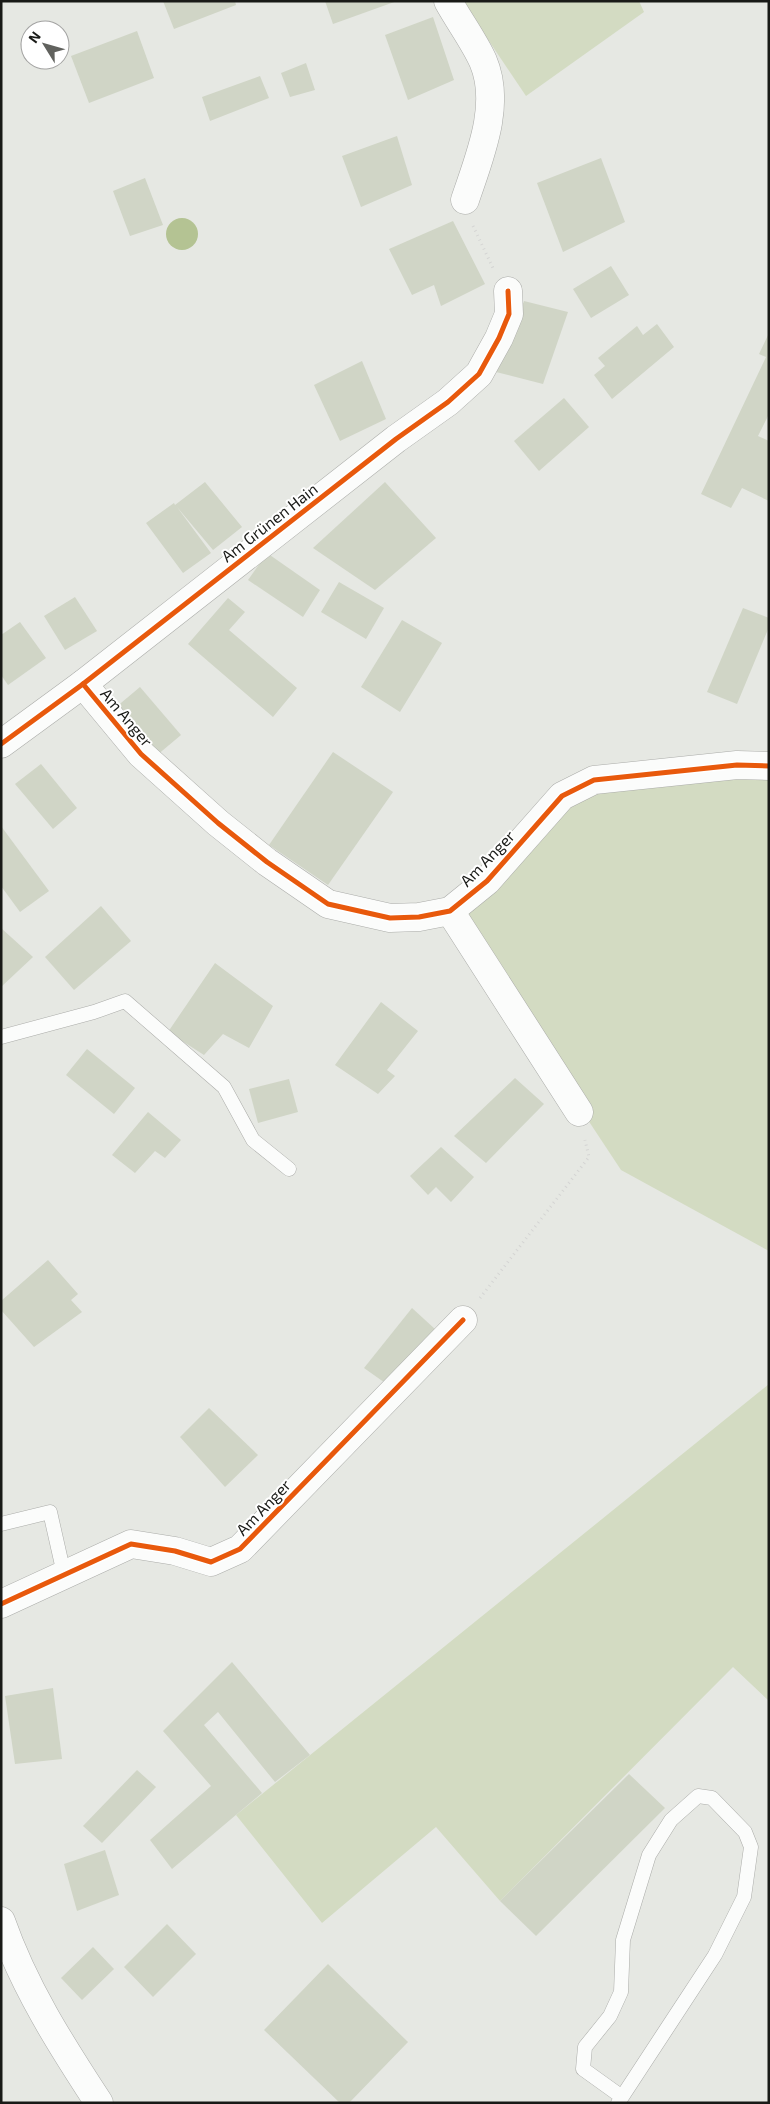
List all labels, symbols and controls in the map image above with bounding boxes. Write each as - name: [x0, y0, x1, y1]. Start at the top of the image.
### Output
- north arrow: [20, 20, 70, 70]
- text: N: [24, 28, 44, 46]
- street label: Am Grünen Hain: [217, 479, 321, 565]
- street label: Am Anger: [97, 684, 157, 750]
- street label: Am Anger: [456, 826, 519, 890]
- street label: Am Anger: [232, 1475, 295, 1539]

